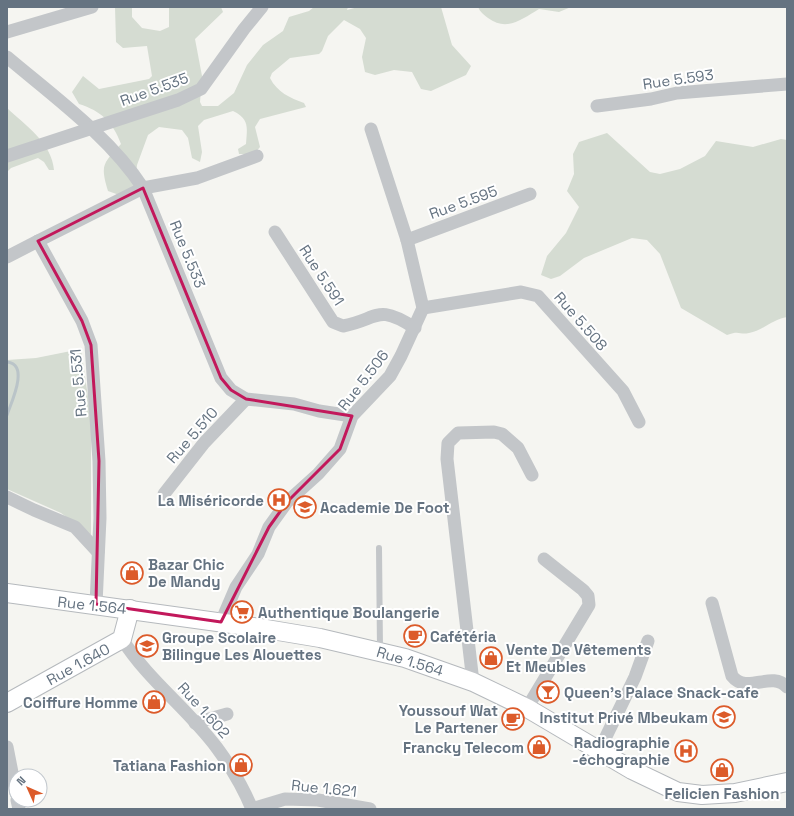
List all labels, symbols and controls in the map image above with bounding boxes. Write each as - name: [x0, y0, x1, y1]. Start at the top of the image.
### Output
- street label: Rue 5.593: [641, 65, 715, 93]
- street label: Rue 5.535: [117, 68, 191, 110]
- street label: Rue 5.595: [426, 181, 500, 223]
- street label: Rue 5.533: [166, 217, 210, 291]
- street label: Rue 5.591: [295, 241, 349, 309]
- street label: Rue 5.508: [550, 288, 612, 354]
- street label: Rue 5.506: [333, 346, 393, 414]
- street label: Rue 5.531: [66, 348, 90, 418]
- street label: Rue 5.510: [162, 403, 222, 467]
- hospital icon: La Miséricorde: [266, 487, 292, 513]
- place label: La Miséricorde: [158, 491, 264, 510]
- school or university icon: Academie De Foot: [292, 494, 318, 520]
- place label: Academie De Foot: [320, 498, 450, 517]
- place label: Bazar Chic De Mandy: [148, 555, 225, 591]
- shop icon: Bazar Chic De Mandy: [119, 560, 145, 586]
- street label: Rue 1.564: [57, 592, 127, 618]
- supermarket icon: Authentique Boulangerie: [229, 599, 255, 625]
- place label: Authentique Boulangerie: [258, 603, 440, 622]
- cafe icon: Cafétéria: [402, 623, 428, 649]
- place label: Cafétéria: [430, 627, 497, 646]
- place label: Groupe Scolaire Bilingue Les Alouettes: [162, 628, 322, 664]
- school or university icon: Groupe Scolaire Bilingue Les Alouettes: [134, 633, 160, 659]
- street label: Rue 1.640: [43, 639, 113, 689]
- place label: Vente De Vêtements Et Meubles: [506, 640, 652, 676]
- street label: Rue 1.564: [374, 642, 446, 680]
- shop icon: Vente De Vêtements Et Meubles: [478, 645, 504, 671]
- street label: Rue 1.602: [174, 678, 234, 742]
- bar icon: Queen's Palace Snack-cafe: [535, 679, 561, 705]
- place label: Queen's Palace Snack-cafe: [564, 683, 759, 702]
- shop icon: Coiffure Homme: [141, 689, 167, 715]
- place label: Coiffure Homme: [23, 693, 138, 712]
- place label: Youssouf Wat Le Partener: [399, 701, 498, 737]
- school or university icon: Institut Privé Mbeukam: [711, 704, 737, 730]
- cafe icon: Youssouf Wat Le Partener: [500, 706, 526, 732]
- place label: Institut Privé Mbeukam: [540, 708, 708, 727]
- place label: Radiographie -échographie: [572, 733, 670, 769]
- shop icon: Francky Telecom: [526, 734, 552, 760]
- place label: Francky Telecom: [403, 738, 524, 757]
- hospital icon: Radiographie -échographie: [673, 738, 699, 764]
- shop icon: Tatiana Fashion: [228, 752, 254, 778]
- place label: Tatiana Fashion: [113, 756, 226, 775]
- shop icon: Felicien Fashion: [709, 757, 735, 783]
- north arrow: [8, 768, 48, 808]
- text: N: [13, 773, 28, 788]
- street label: Rue 1.621: [290, 775, 358, 801]
- place label: Felicien Fashion: [664, 784, 780, 803]

